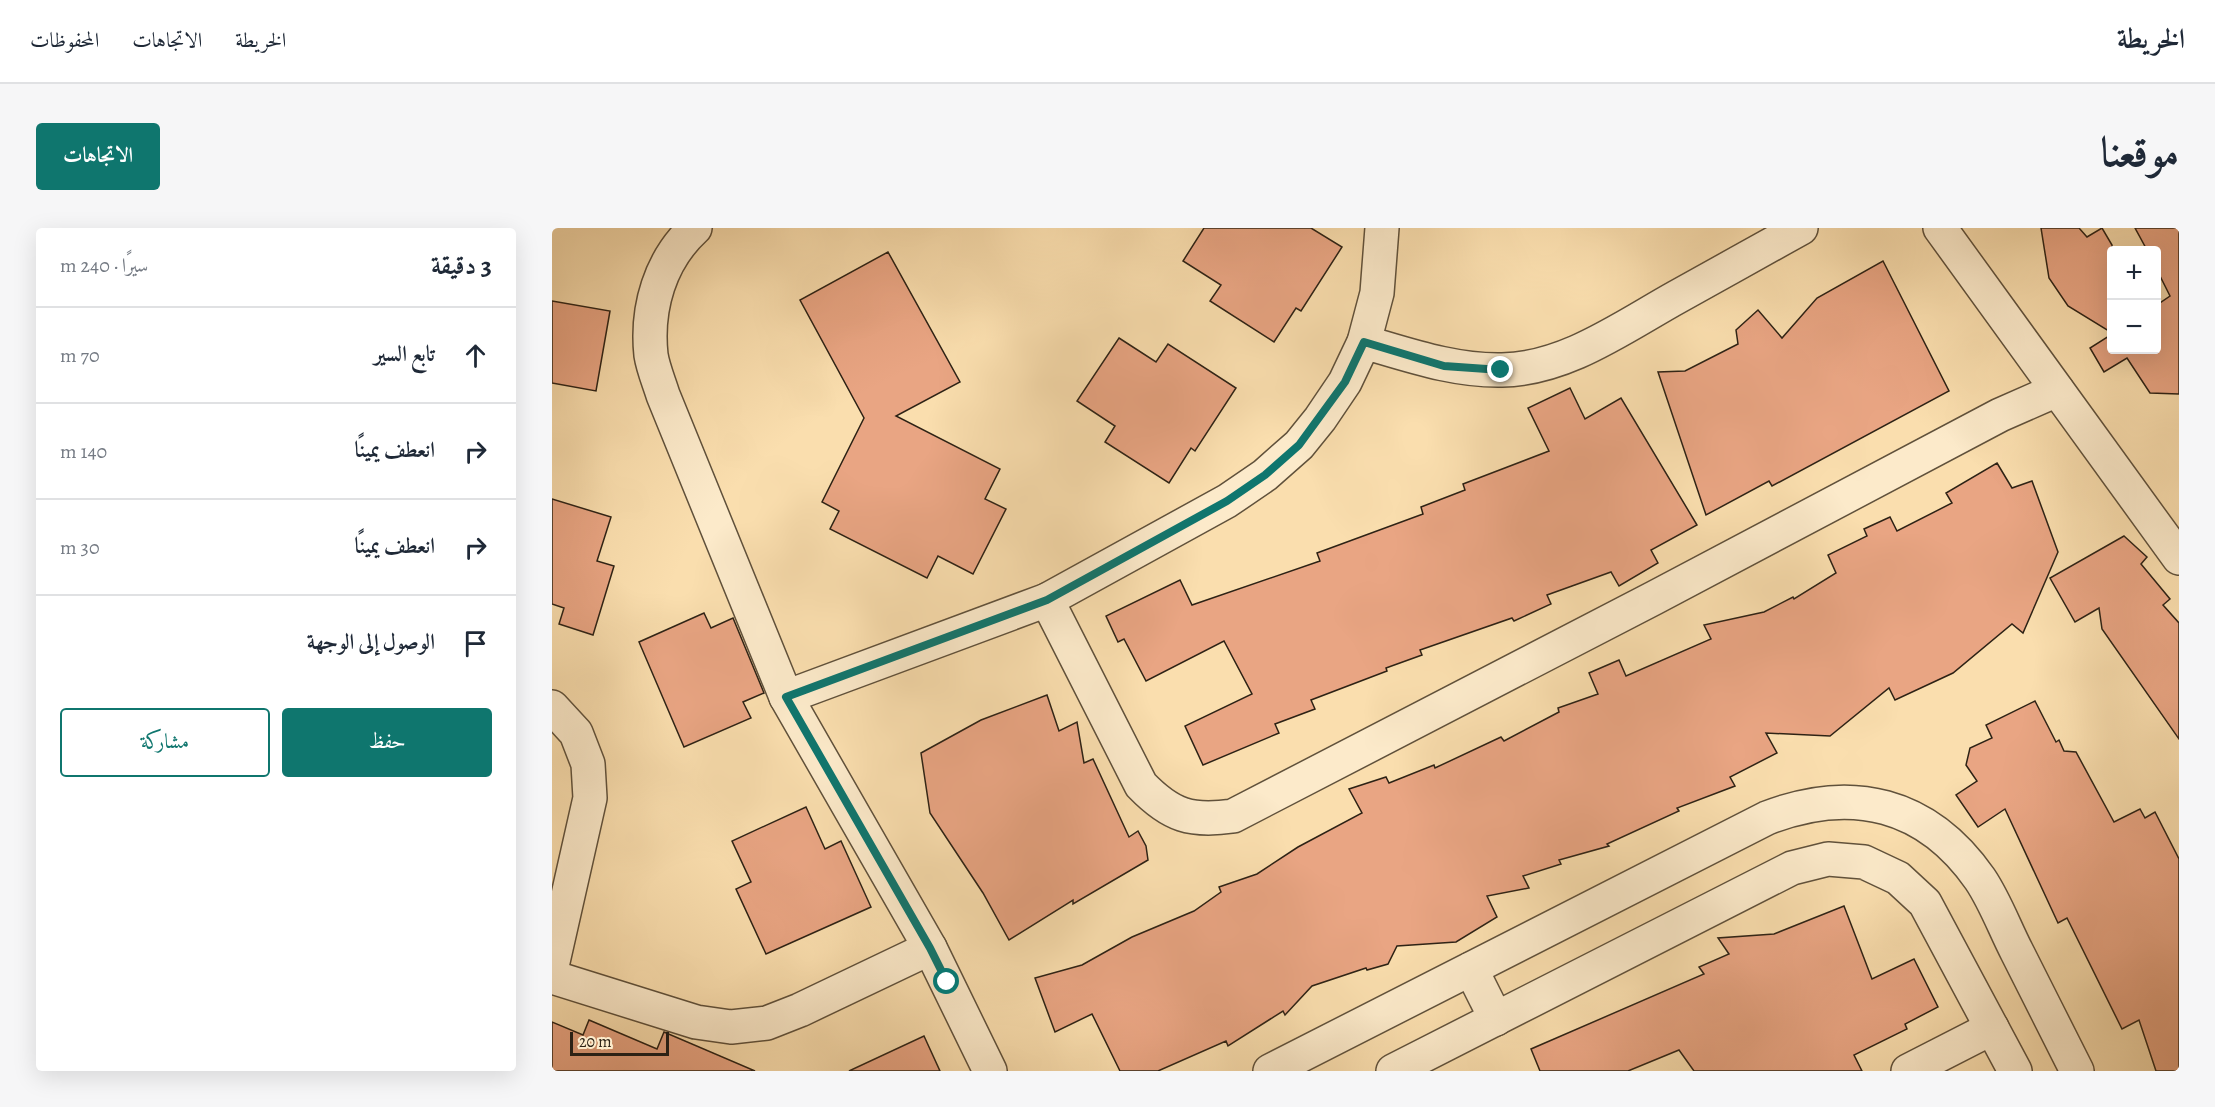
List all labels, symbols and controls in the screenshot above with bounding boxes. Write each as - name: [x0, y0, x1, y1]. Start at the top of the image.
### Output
- text: الخريطة: [2117, 20, 2185, 58]
- text: المحفوظات: [30, 26, 99, 54]
- text: الاتجاهات: [132, 26, 202, 54]
- text: الخريطة: [235, 26, 286, 54]
- button: الاتجاهات: [36, 123, 160, 190]
- text: موقعنا: [2101, 123, 2179, 180]
- map controls: [2107, 246, 2161, 354]
- button: +: [2107, 246, 2161, 300]
- text: 3 دقيقة: [431, 248, 492, 283]
- text: سيرًا · 240 m: [60, 252, 148, 279]
- button: −: [2107, 300, 2161, 354]
- text: تابع السير: [374, 339, 435, 369]
- icon: ahead: [459, 339, 492, 372]
- text: 70 m: [60, 342, 100, 369]
- route end: [1487, 356, 1513, 382]
- text: انعطف يمينًا: [355, 435, 435, 465]
- icon: right: [459, 435, 492, 468]
- text: 140 m: [60, 438, 107, 465]
- text: انعطف يمينًا: [355, 531, 435, 561]
- icon: right: [459, 531, 492, 564]
- text: 30 m: [60, 534, 100, 561]
- text: الوصول إلى الوجهة: [307, 627, 435, 657]
- icon: arrive: [459, 627, 492, 660]
- button: مشاركة: [60, 708, 270, 777]
- button: حفظ: [282, 708, 492, 777]
- route start: [933, 968, 959, 994]
- scale bar: [570, 1029, 669, 1056]
- text: 20 m: [579, 1031, 612, 1053]

